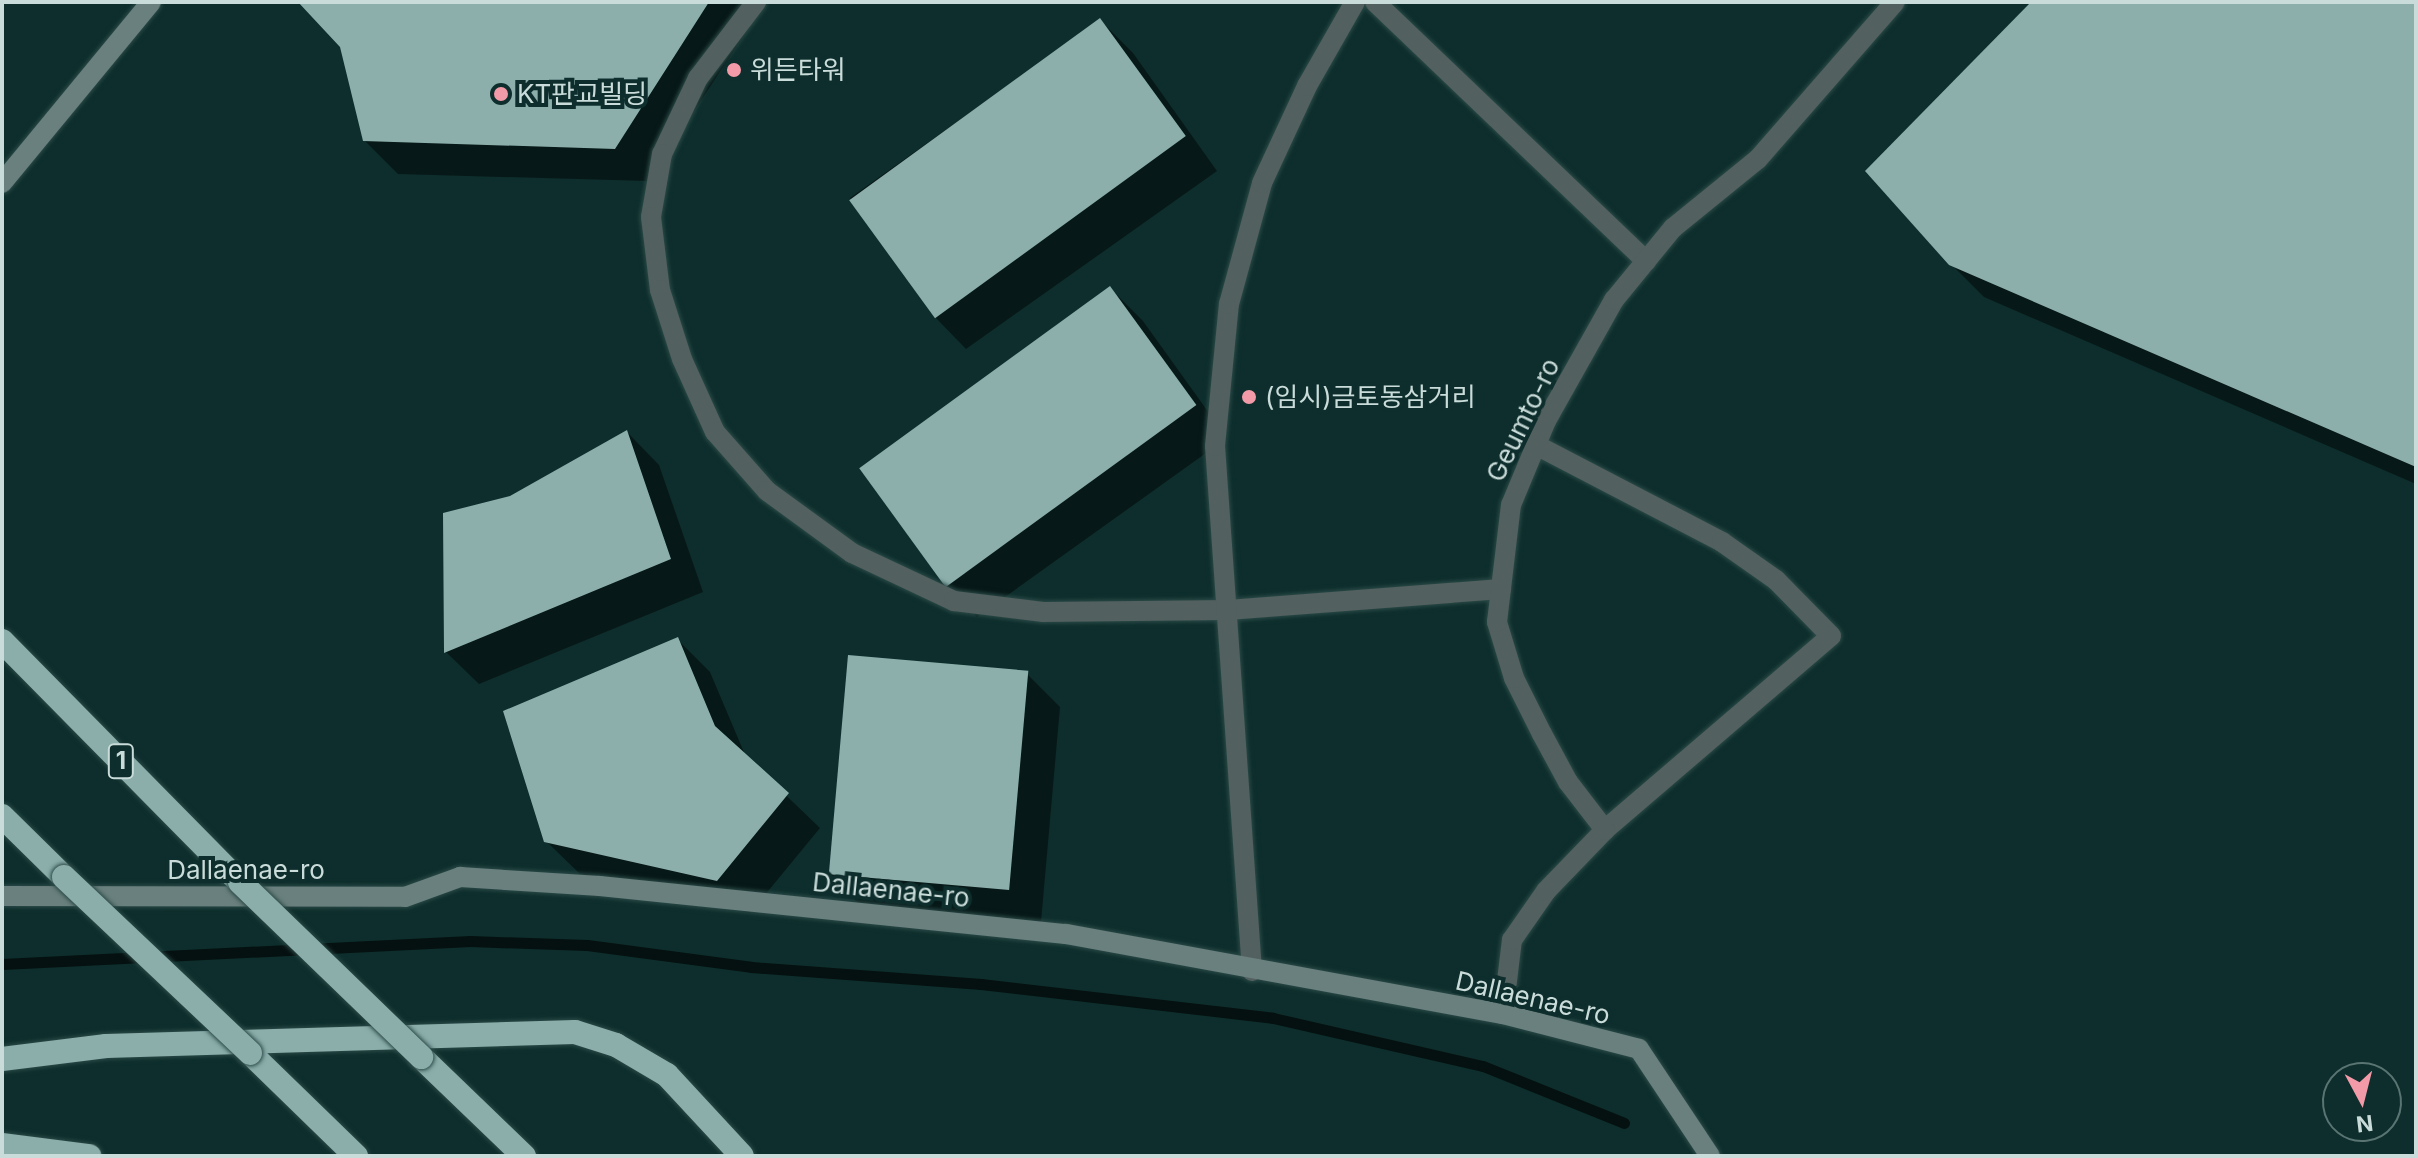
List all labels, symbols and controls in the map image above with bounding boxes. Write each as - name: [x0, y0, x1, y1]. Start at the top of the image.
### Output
- place label: 위든타워: [750, 54, 846, 86]
- marker: 위든타워: [725, 61, 743, 79]
- place label: KT판교빌딩: [517, 78, 647, 110]
- marker: KT판교빌딩: [492, 85, 510, 103]
- street label: Geumto-ro: [1480, 353, 1566, 487]
- place label: (임시)금토동삼거리: [1265, 381, 1475, 413]
- marker: (임시)금토동삼거리: [1240, 388, 1258, 406]
- road number: 1: [107, 741, 135, 781]
- street label: Dallaenae-ro: [167, 854, 325, 886]
- street label: Dallaenae-ro: [811, 866, 971, 914]
- street label: Dallaenae-ro: [1453, 965, 1613, 1031]
- north arrow: [2322, 1062, 2402, 1142]
- text: N: [2355, 1110, 2375, 1138]

